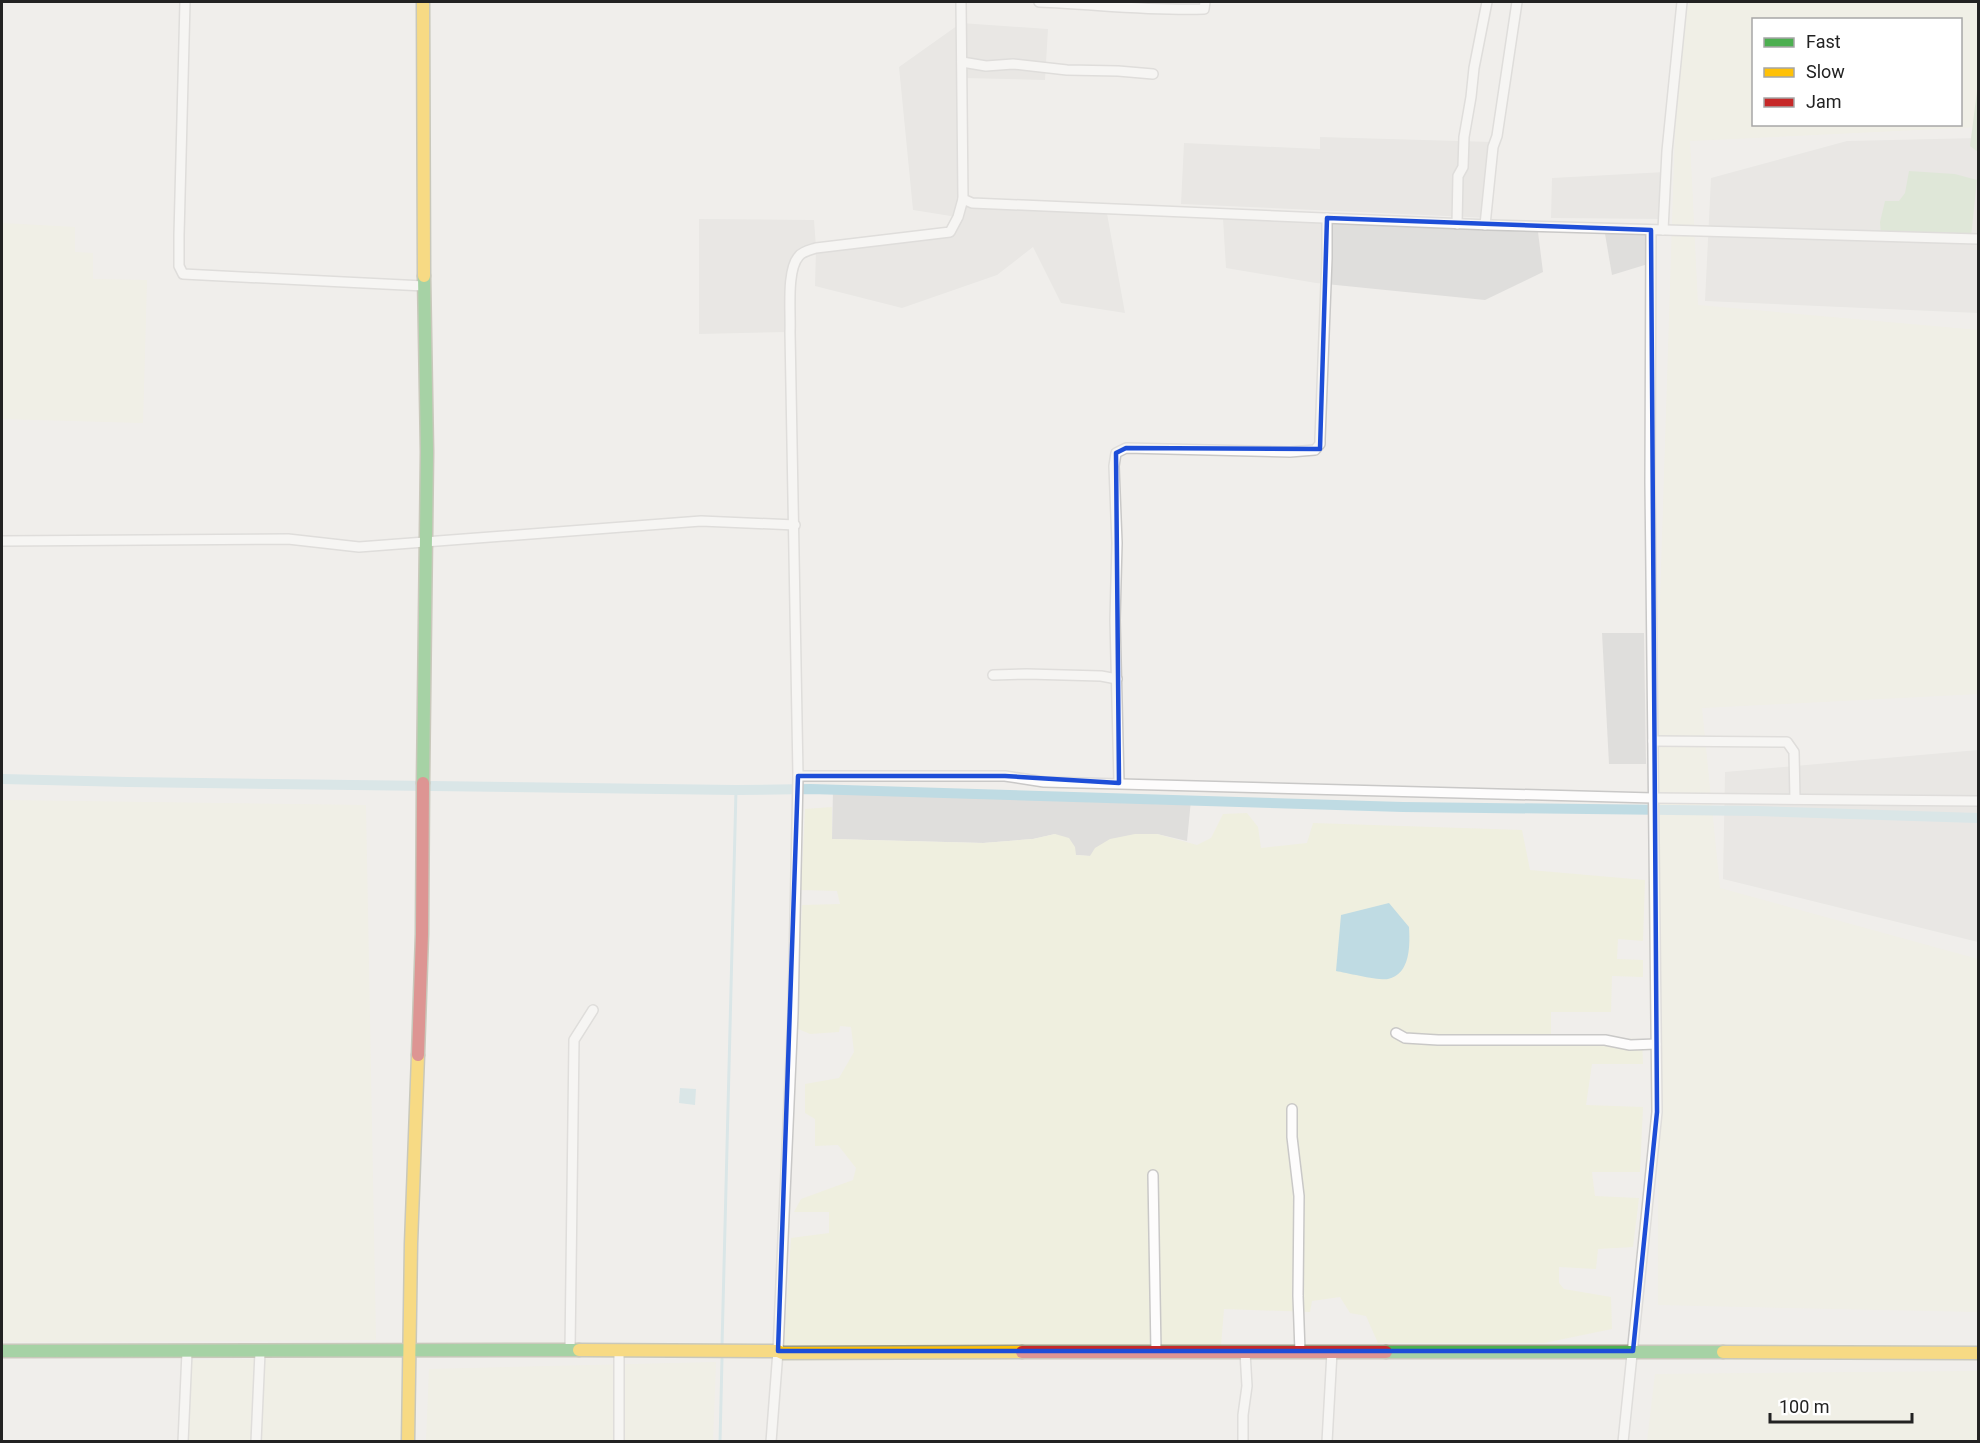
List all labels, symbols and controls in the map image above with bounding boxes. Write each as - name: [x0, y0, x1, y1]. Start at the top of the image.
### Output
- legend: [1752, 18, 1962, 126]
- text: Fast: [1806, 31, 1841, 52]
- text: Slow: [1806, 61, 1845, 82]
- text: Jam: [1806, 91, 1842, 112]
- scale bar: [1770, 1386, 1912, 1424]
- text: 100 m: [1779, 1396, 1830, 1417]

